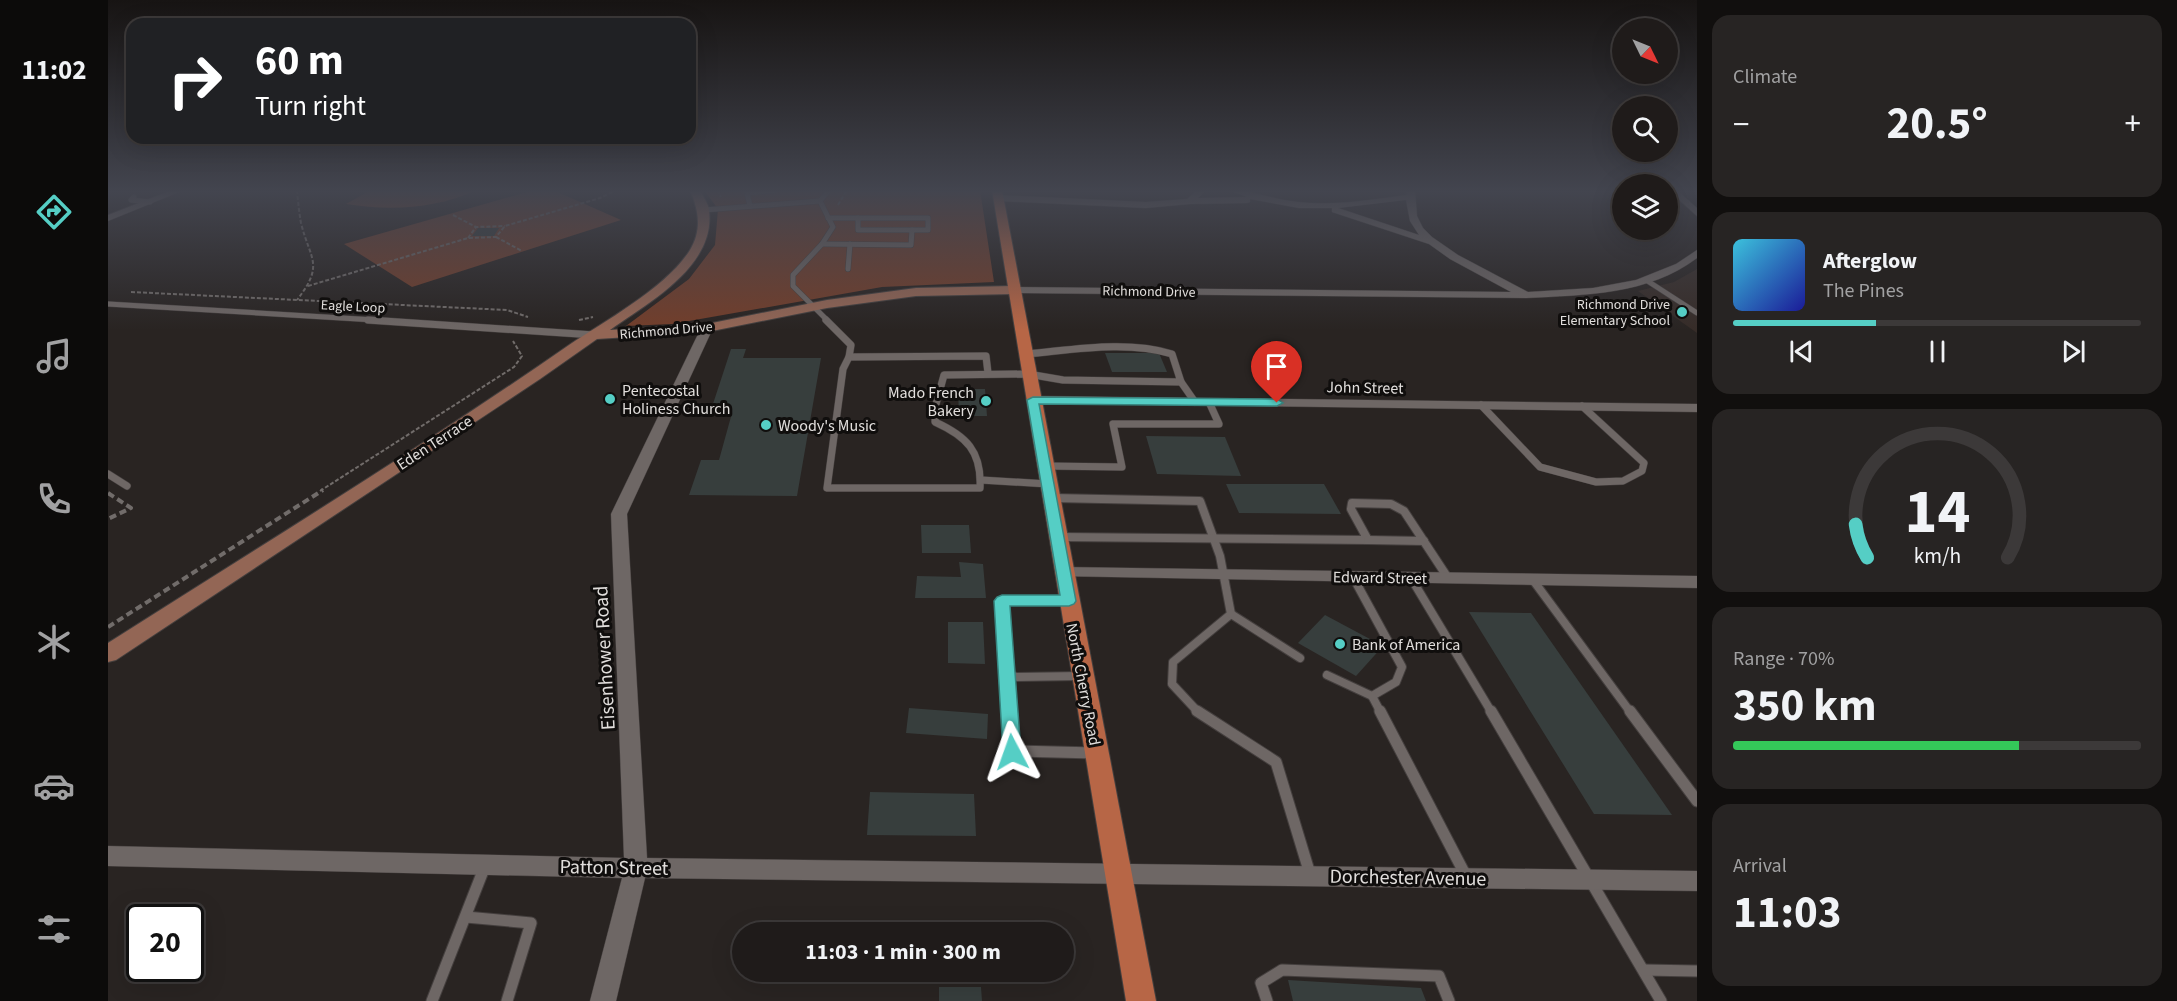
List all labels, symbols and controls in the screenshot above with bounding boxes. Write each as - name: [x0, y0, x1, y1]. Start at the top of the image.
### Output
- north arrow: [1612, 18, 1678, 84]
- map controls: [1612, 18, 1678, 240]
- text: 60 m: [255, 31, 344, 91]
- icon: right: [156, 42, 234, 120]
- text: 11:02: [21, 51, 87, 90]
- text: Climate: [1733, 63, 1797, 91]
- text: Turn right: [255, 87, 366, 126]
- text: 20.5°: [1886, 92, 1988, 156]
- button: search: [1612, 96, 1678, 162]
- text: −: [1733, 101, 1749, 148]
- text: +: [2125, 101, 2141, 148]
- button: layers: [1612, 174, 1678, 240]
- icon: directions: [33, 191, 75, 233]
- text: Afterglow: [1823, 245, 1917, 277]
- text: The Pines: [1823, 277, 1904, 305]
- street label: Richmond Drive: [1102, 281, 1196, 303]
- street label: Eagle Loop: [320, 295, 386, 319]
- place label: Richmond Drive Elementary School: [1560, 295, 1670, 331]
- marker: Richmond Drive Elementary School: [1675, 305, 1689, 319]
- street label: Richmond Drive: [619, 317, 713, 345]
- icon: music: [33, 335, 75, 377]
- icon: previous: [1785, 335, 1818, 368]
- icon: pause: [1921, 335, 1954, 368]
- icon: next: [2057, 335, 2090, 368]
- pin: [1251, 341, 1302, 403]
- icon: arrive: [1260, 350, 1293, 383]
- street label: John Street: [1326, 376, 1404, 400]
- place label: Pentecostal Holiness Church: [622, 380, 730, 420]
- place label: Mado French Bakery: [888, 382, 975, 422]
- marker: Pentecostal Holiness Church: [603, 392, 617, 406]
- marker: Mado French Bakery: [979, 394, 993, 408]
- street label: Eden Terrace: [392, 410, 477, 476]
- place label: Woody's Music: [778, 415, 876, 437]
- marker: Woody's Music: [759, 418, 773, 432]
- text: 14: [1904, 468, 1970, 557]
- icon: phone: [33, 478, 75, 520]
- text: km/h: [1913, 541, 1961, 572]
- street label: Edward Street: [1333, 566, 1428, 590]
- street label: Eisenhower Road: [587, 585, 623, 731]
- icon: climate: [33, 621, 75, 663]
- street label: North Cherry Road: [1060, 621, 1106, 747]
- place label: Bank of America: [1352, 634, 1460, 656]
- marker: Bank of America: [1333, 637, 1347, 651]
- text: Range · 70%: [1733, 645, 1834, 673]
- text: 350 km: [1733, 674, 1877, 738]
- position arrow: [980, 720, 1044, 784]
- icon: car: [33, 765, 75, 807]
- text: Arrival: [1733, 852, 1787, 880]
- street label: Patton Street: [559, 853, 669, 883]
- street label: Dorchester Avenue: [1329, 863, 1487, 893]
- text: 11:03: [1733, 881, 1842, 945]
- speed limit sign: 20: [126, 904, 204, 982]
- icon: filters: [33, 908, 75, 950]
- text: 11:03 · 1 min · 300 m: [805, 936, 1001, 968]

